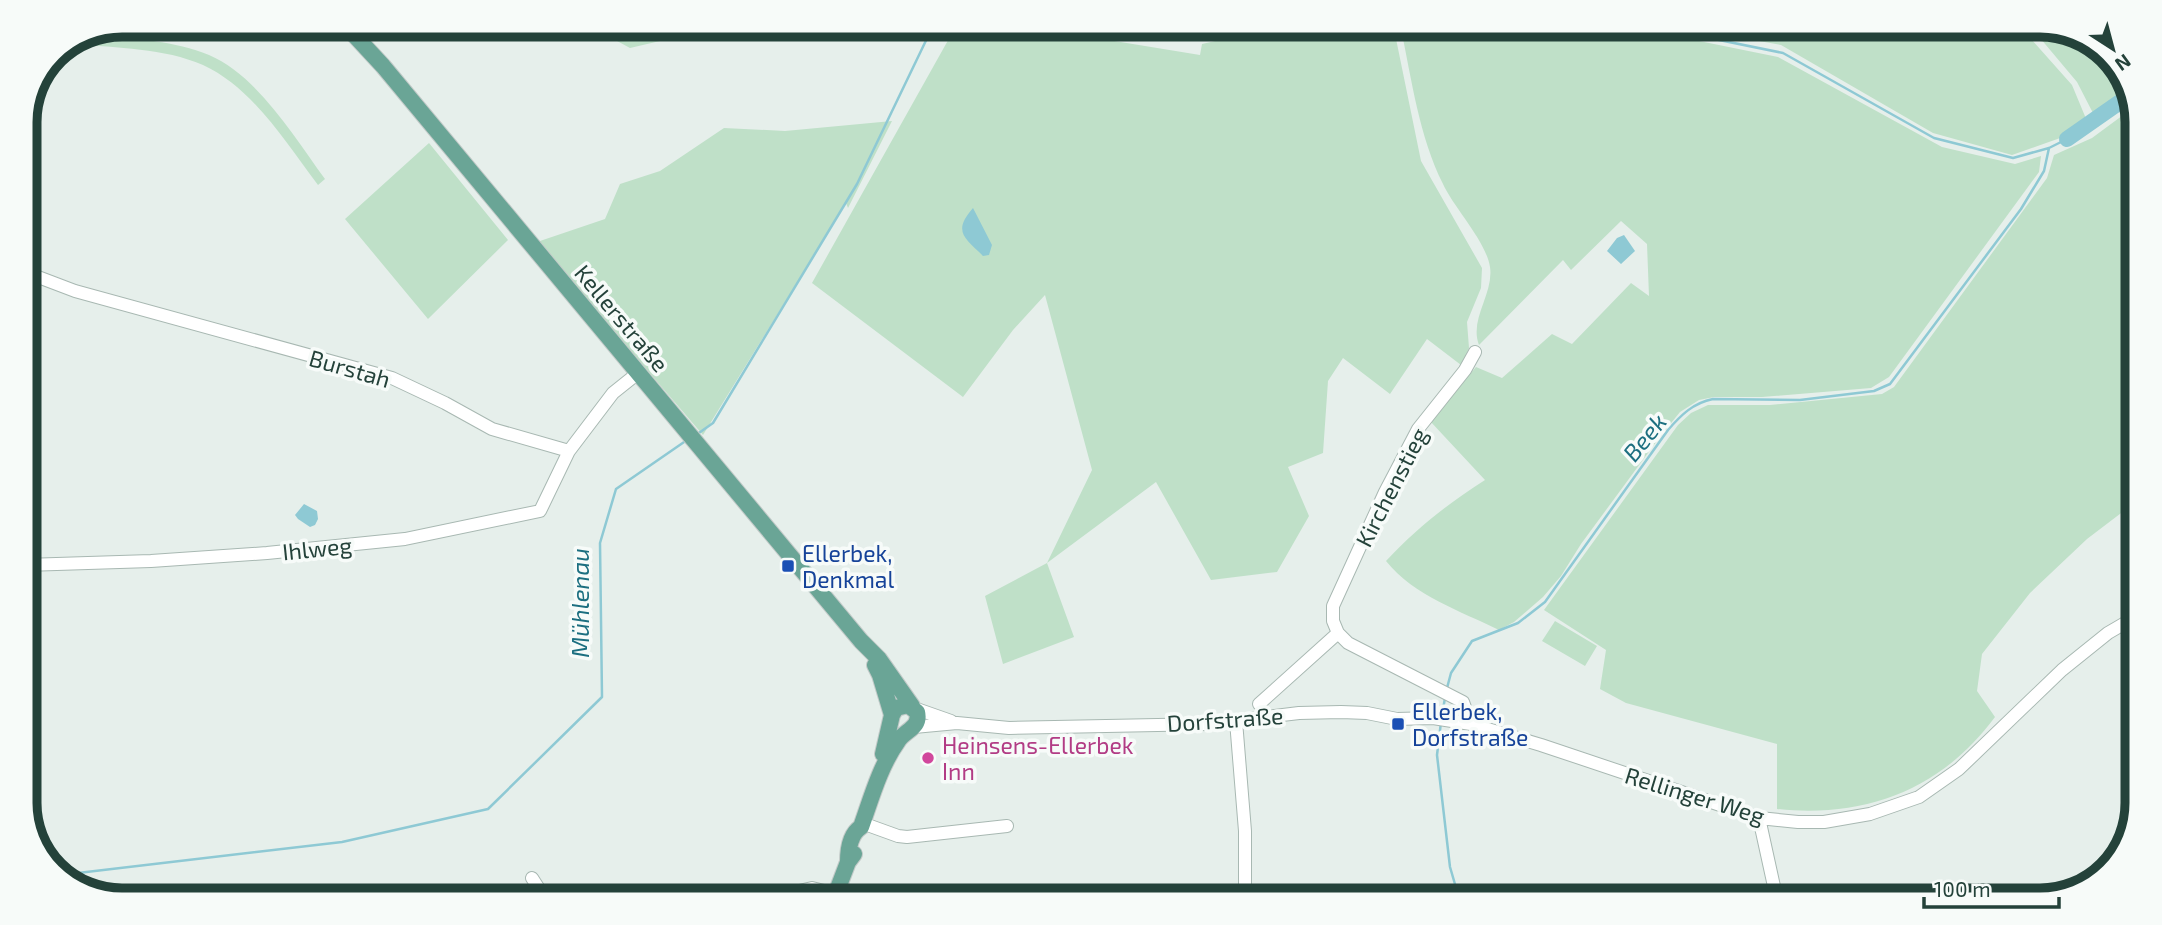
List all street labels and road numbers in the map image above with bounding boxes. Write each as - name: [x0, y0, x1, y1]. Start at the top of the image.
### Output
- street label: Kellerstraße: [569, 259, 675, 377]
- street label: Burstah: [306, 343, 394, 393]
- street label: Kirchenstieg: [1349, 423, 1433, 551]
- street label: Ihlweg: [281, 530, 353, 566]
- street label: Dorfstraße: [1166, 701, 1284, 737]
- street label: Rellinger Weg: [1622, 760, 1768, 830]

